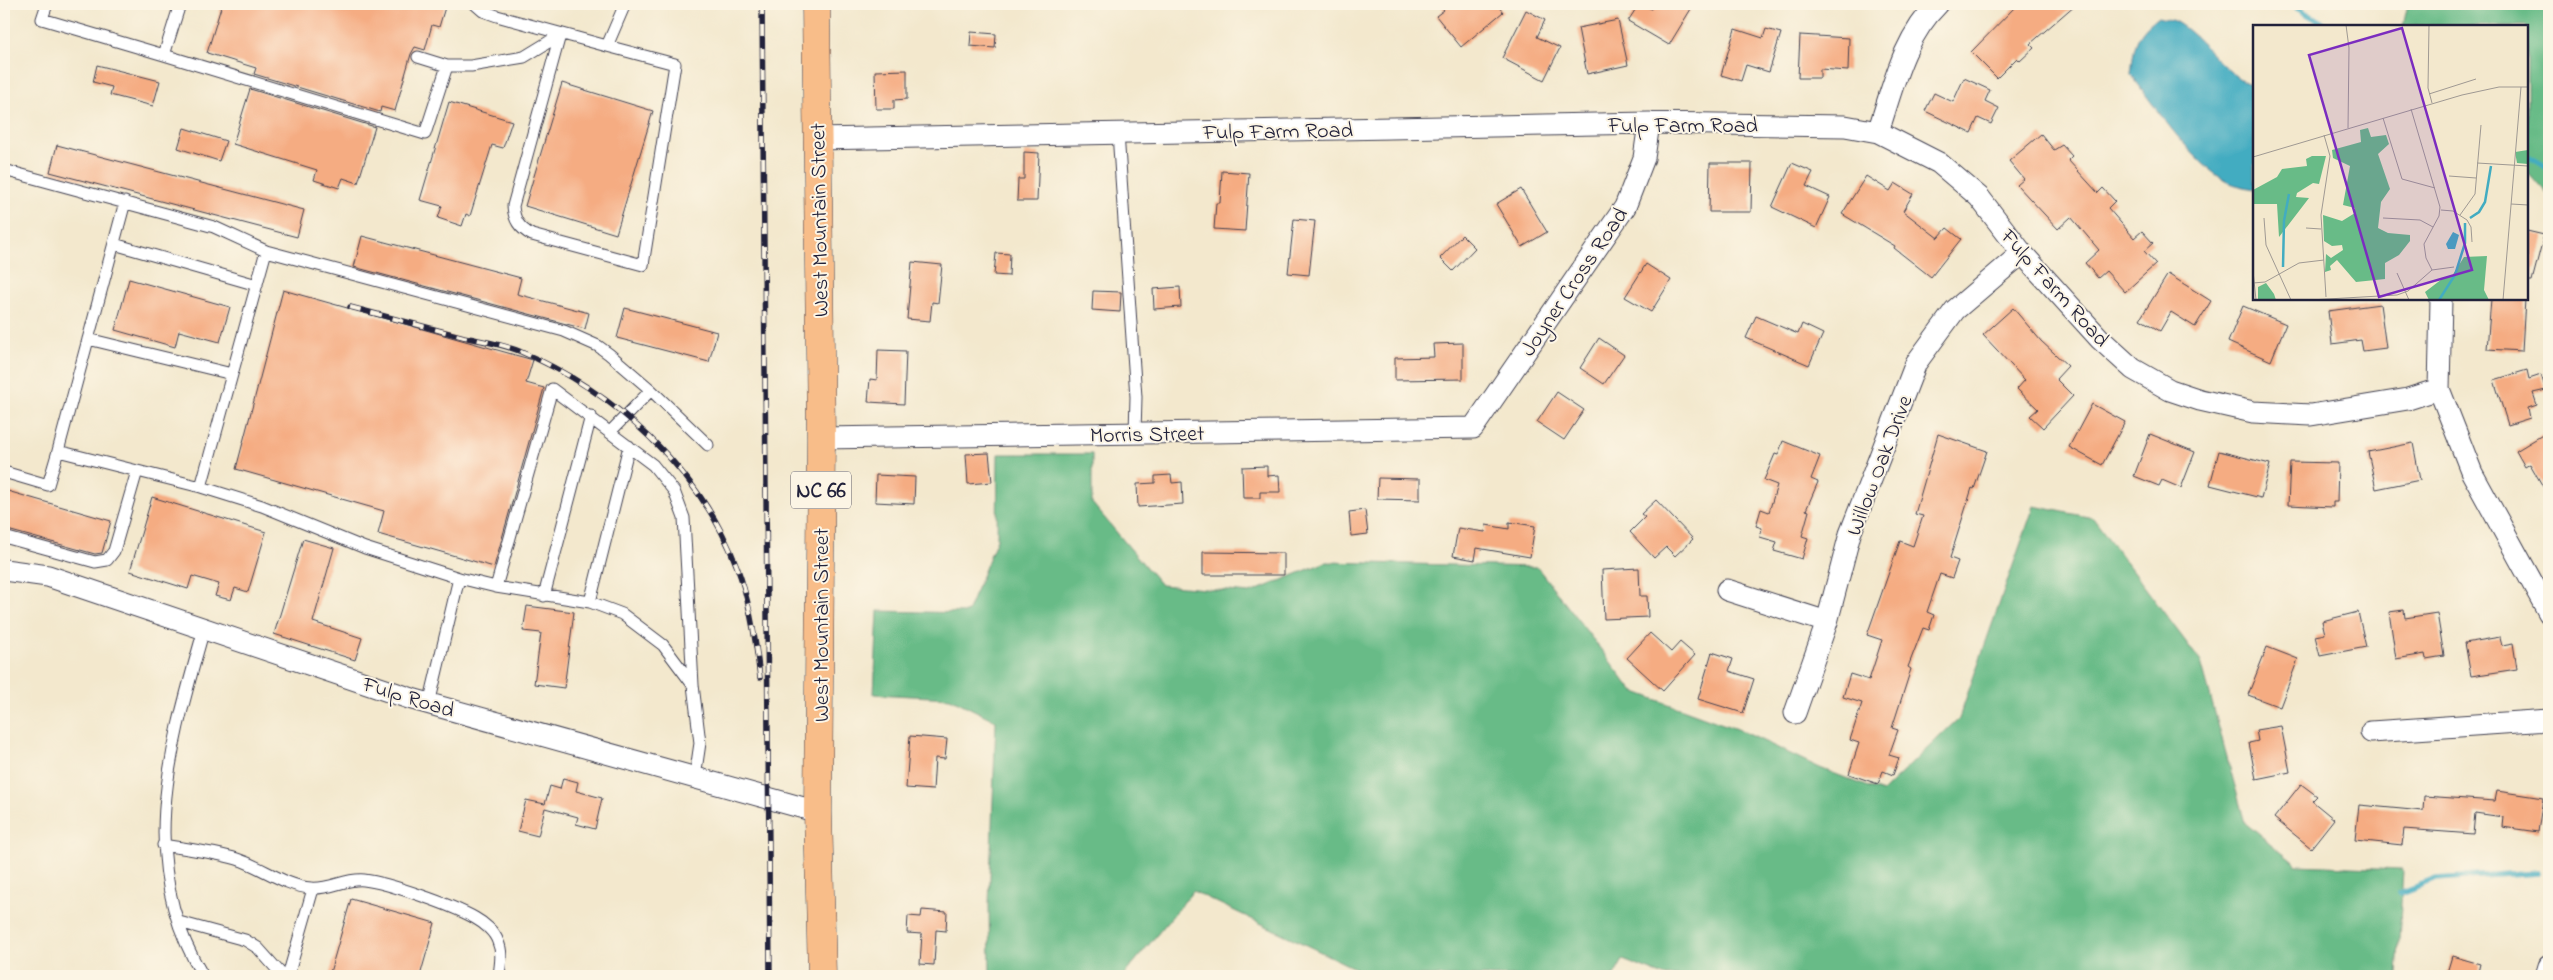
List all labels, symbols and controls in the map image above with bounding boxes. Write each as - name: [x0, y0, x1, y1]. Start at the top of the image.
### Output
- inset map: [2253, 25, 2528, 300]
- street label: Fulp Farm Road: [1607, 111, 1758, 143]
- street label: Fulp Farm Road: [1202, 116, 1353, 150]
- street label: West Mountain Street: [803, 122, 839, 317]
- street label: Joyner Cross Road: [1514, 202, 1638, 364]
- street label: Fulp Farm Road: [1991, 222, 2116, 355]
- street label: Willow Oak Drive: [1839, 391, 1922, 541]
- street label: Morris Street: [1090, 419, 1205, 453]
- road number: NC 66: [791, 472, 851, 508]
- street label: West Mountain Street: [807, 527, 839, 722]
- street label: Fulp Road: [357, 669, 458, 728]

